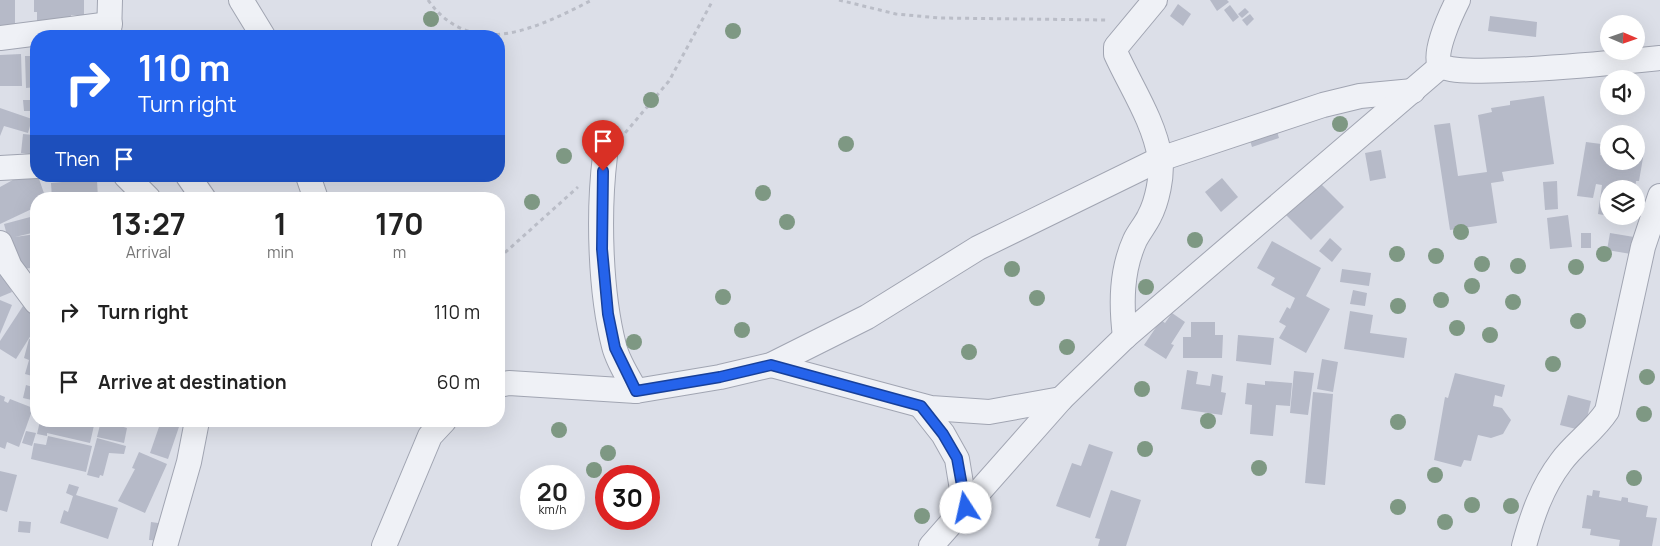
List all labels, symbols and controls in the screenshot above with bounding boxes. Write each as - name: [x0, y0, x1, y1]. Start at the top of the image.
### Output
- north arrow: [1600, 15, 1645, 60]
- map controls: [1600, 15, 1645, 225]
- text: 110 m: [138, 44, 230, 92]
- icon: right: [55, 50, 120, 115]
- button: sound: [1600, 70, 1645, 115]
- text: Turn right: [138, 89, 236, 119]
- pin: [582, 120, 624, 171]
- button: search: [1600, 125, 1645, 170]
- icon: arrive: [589, 127, 617, 155]
- icon: arrive: [110, 145, 138, 173]
- text: Then: [55, 146, 100, 172]
- button: layers: [1600, 180, 1645, 225]
- text: 13:27: [111, 203, 186, 244]
- text: 1: [274, 203, 287, 244]
- text: 170: [375, 203, 424, 244]
- text: Arrival: [126, 241, 171, 263]
- text: min: [267, 241, 294, 263]
- text: m: [393, 241, 406, 263]
- icon: right: [55, 298, 83, 326]
- text: Turn right: [98, 299, 188, 325]
- text: 110 m: [434, 299, 480, 325]
- icon: arrive: [55, 368, 83, 396]
- text: Arrive at destination: [98, 369, 287, 395]
- text: 60 m: [437, 369, 480, 395]
- speed limit sign: 30: [595, 465, 660, 530]
- text: 20: [537, 474, 568, 509]
- position arrow: [939, 481, 991, 533]
- text: km/h: [539, 501, 566, 518]

